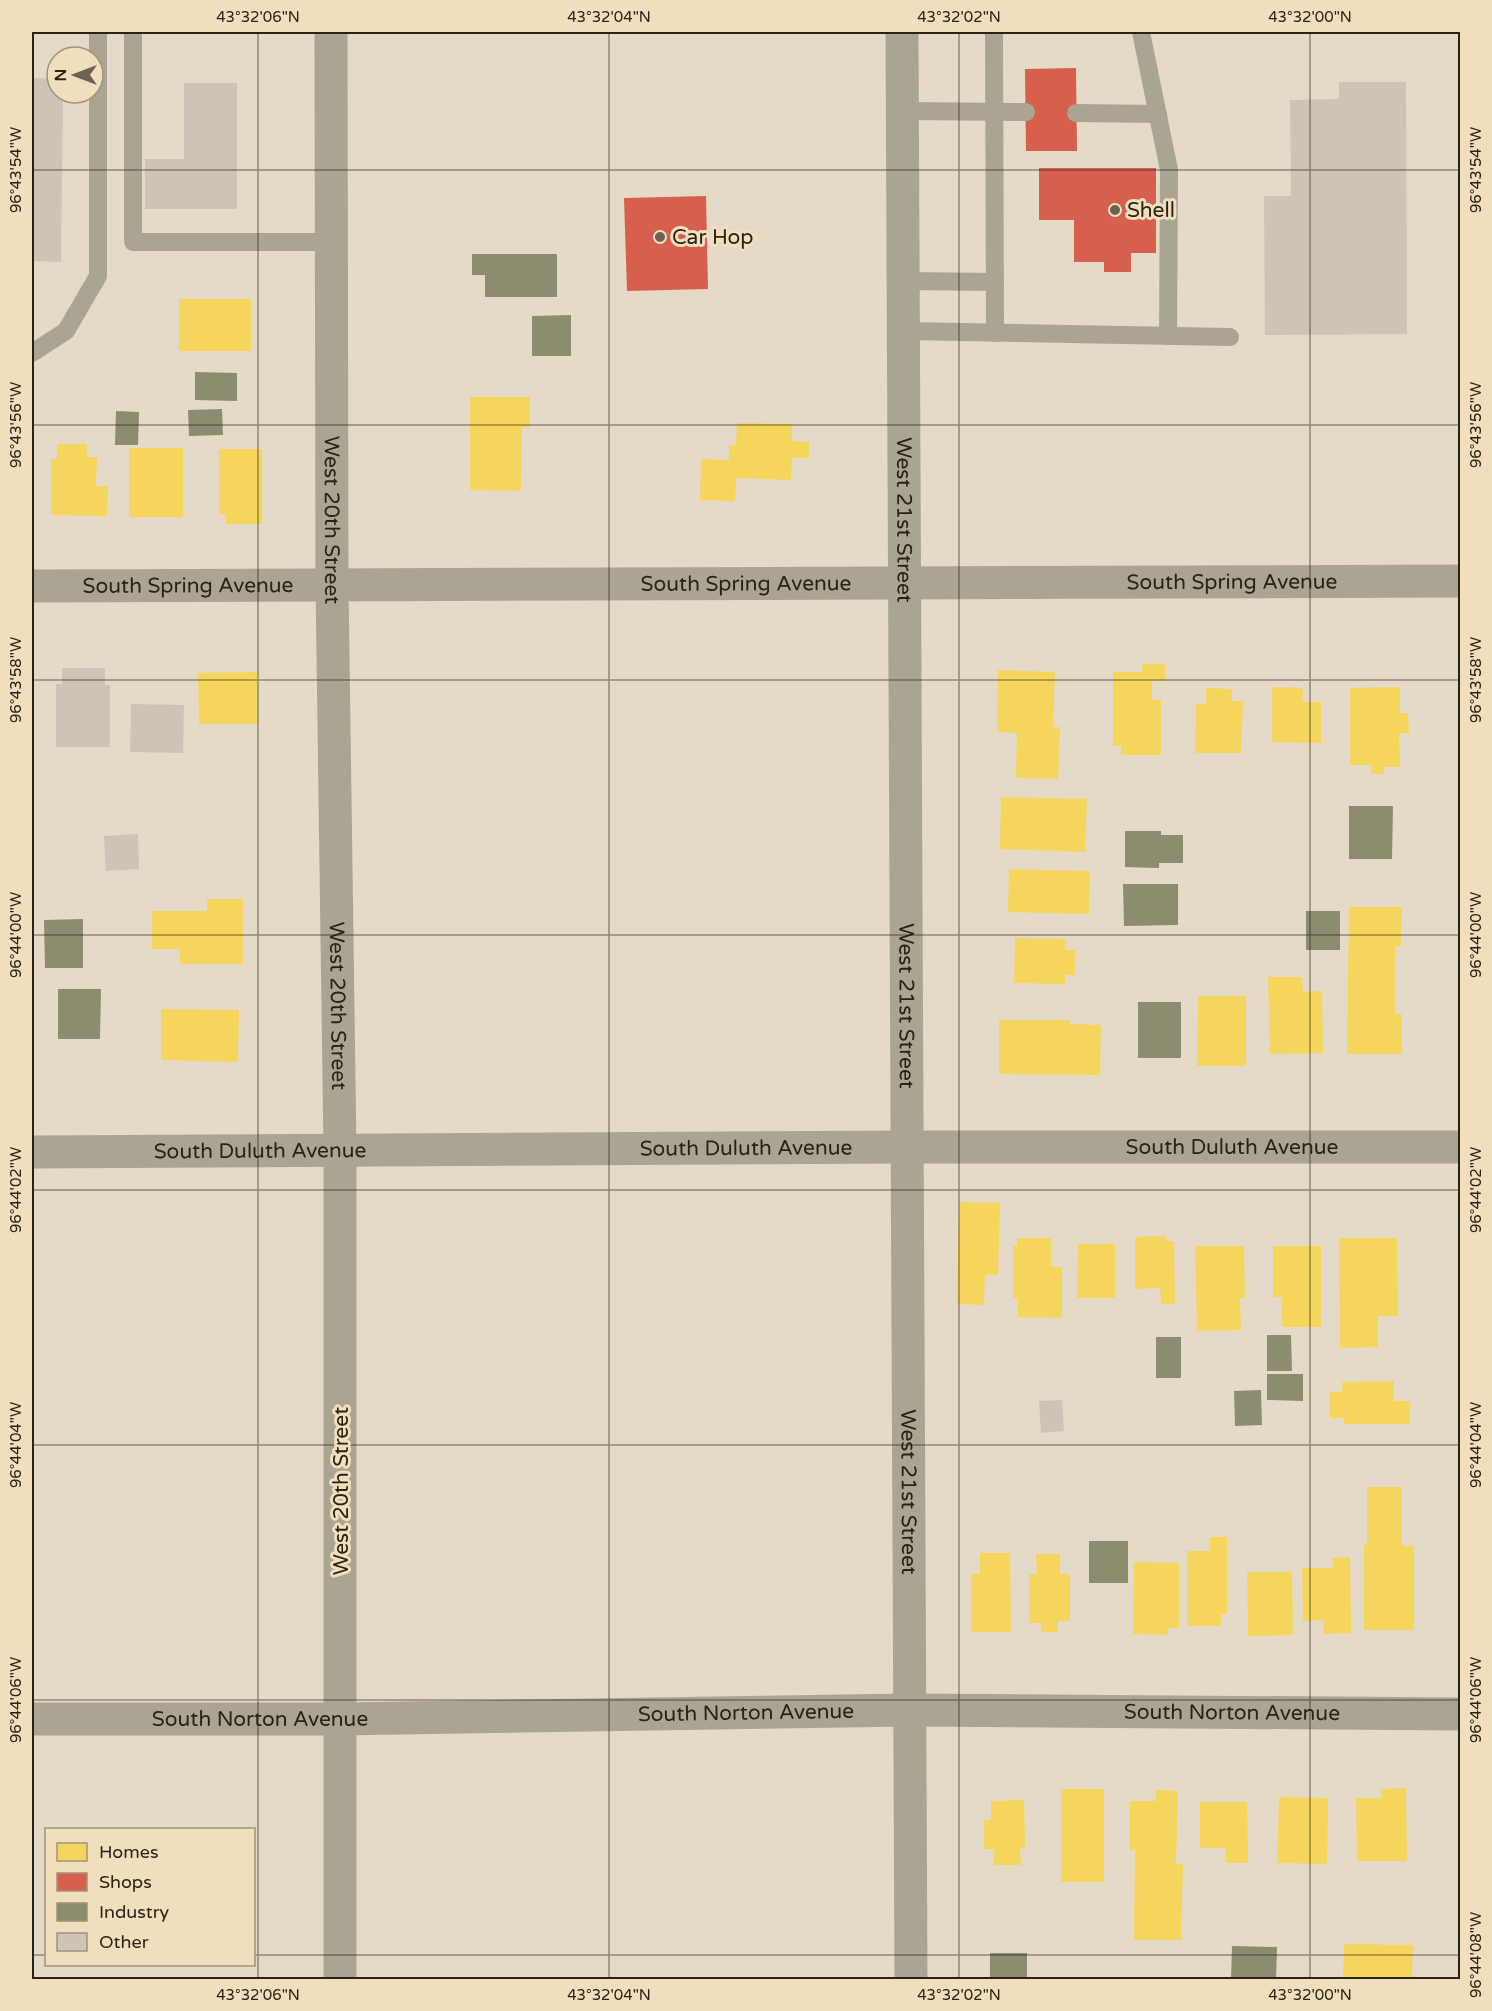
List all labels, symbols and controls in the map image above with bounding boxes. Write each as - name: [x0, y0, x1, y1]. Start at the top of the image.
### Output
- text: 43°32'06"N: [216, 8, 300, 26]
- text: 43°32'04"N: [567, 8, 651, 26]
- text: 43°32'02"N: [917, 8, 1001, 26]
- text: 43°32'00"N: [1268, 8, 1352, 26]
- north arrow: [45, 45, 105, 105]
- text: N: [51, 69, 71, 81]
- text: 96°43'54"W: [7, 127, 25, 213]
- text: 96°43'54"W: [1467, 127, 1485, 213]
- place label: Shell: [1127, 198, 1175, 223]
- marker: Shell: [1108, 203, 1122, 217]
- place label: Car Hop: [672, 225, 753, 250]
- marker: Car Hop: [653, 230, 667, 244]
- text: 96°43'56"W: [7, 382, 25, 468]
- text: 96°43'56"W: [1467, 382, 1485, 468]
- street label: West 20th Street: [319, 436, 345, 604]
- street label: West 21st Street: [891, 437, 917, 603]
- street label: South Spring Avenue: [1127, 569, 1338, 595]
- street label: South Spring Avenue: [641, 571, 852, 596]
- street label: South Spring Avenue: [83, 573, 294, 598]
- text: 96°43'58"W: [7, 637, 25, 723]
- text: 96°43'58"W: [1467, 637, 1485, 723]
- text: 96°44'00"W: [7, 892, 25, 978]
- text: 96°44'00"W: [1467, 892, 1485, 978]
- street label: West 20th Street: [324, 922, 352, 1090]
- street label: West 21st Street: [894, 923, 919, 1089]
- street label: South Duluth Avenue: [640, 1135, 853, 1161]
- street label: South Duluth Avenue: [1126, 1135, 1338, 1160]
- street label: South Duluth Avenue: [154, 1138, 367, 1164]
- text: 96°44'02"W: [7, 1147, 25, 1233]
- text: 96°44'02"W: [1467, 1147, 1485, 1233]
- text: 96°44'04"W: [7, 1402, 25, 1488]
- text: 96°44'04"W: [1467, 1402, 1485, 1488]
- street label: West 20th Street: [329, 1407, 354, 1575]
- street label: West 21st Street: [896, 1409, 922, 1575]
- text: 96°44'06"W: [7, 1657, 25, 1743]
- text: 96°44'06"W: [1467, 1657, 1485, 1743]
- street label: South Norton Avenue: [638, 1698, 854, 1727]
- street label: South Norton Avenue: [1124, 1699, 1340, 1726]
- street label: South Norton Avenue: [152, 1706, 368, 1732]
- legend: [45, 1828, 255, 1966]
- text: Homes: [99, 1841, 159, 1863]
- text: Shops: [99, 1871, 152, 1893]
- text: Industry: [99, 1901, 170, 1923]
- text: 96°44'08"W: [1467, 1912, 1485, 1998]
- text: Other: [99, 1931, 149, 1953]
- text: 43°32'06"N: [216, 1986, 300, 2004]
- text: 43°32'04"N: [567, 1986, 651, 2004]
- text: 43°32'02"N: [917, 1986, 1001, 2004]
- text: 43°32'00"N: [1268, 1986, 1352, 2004]

